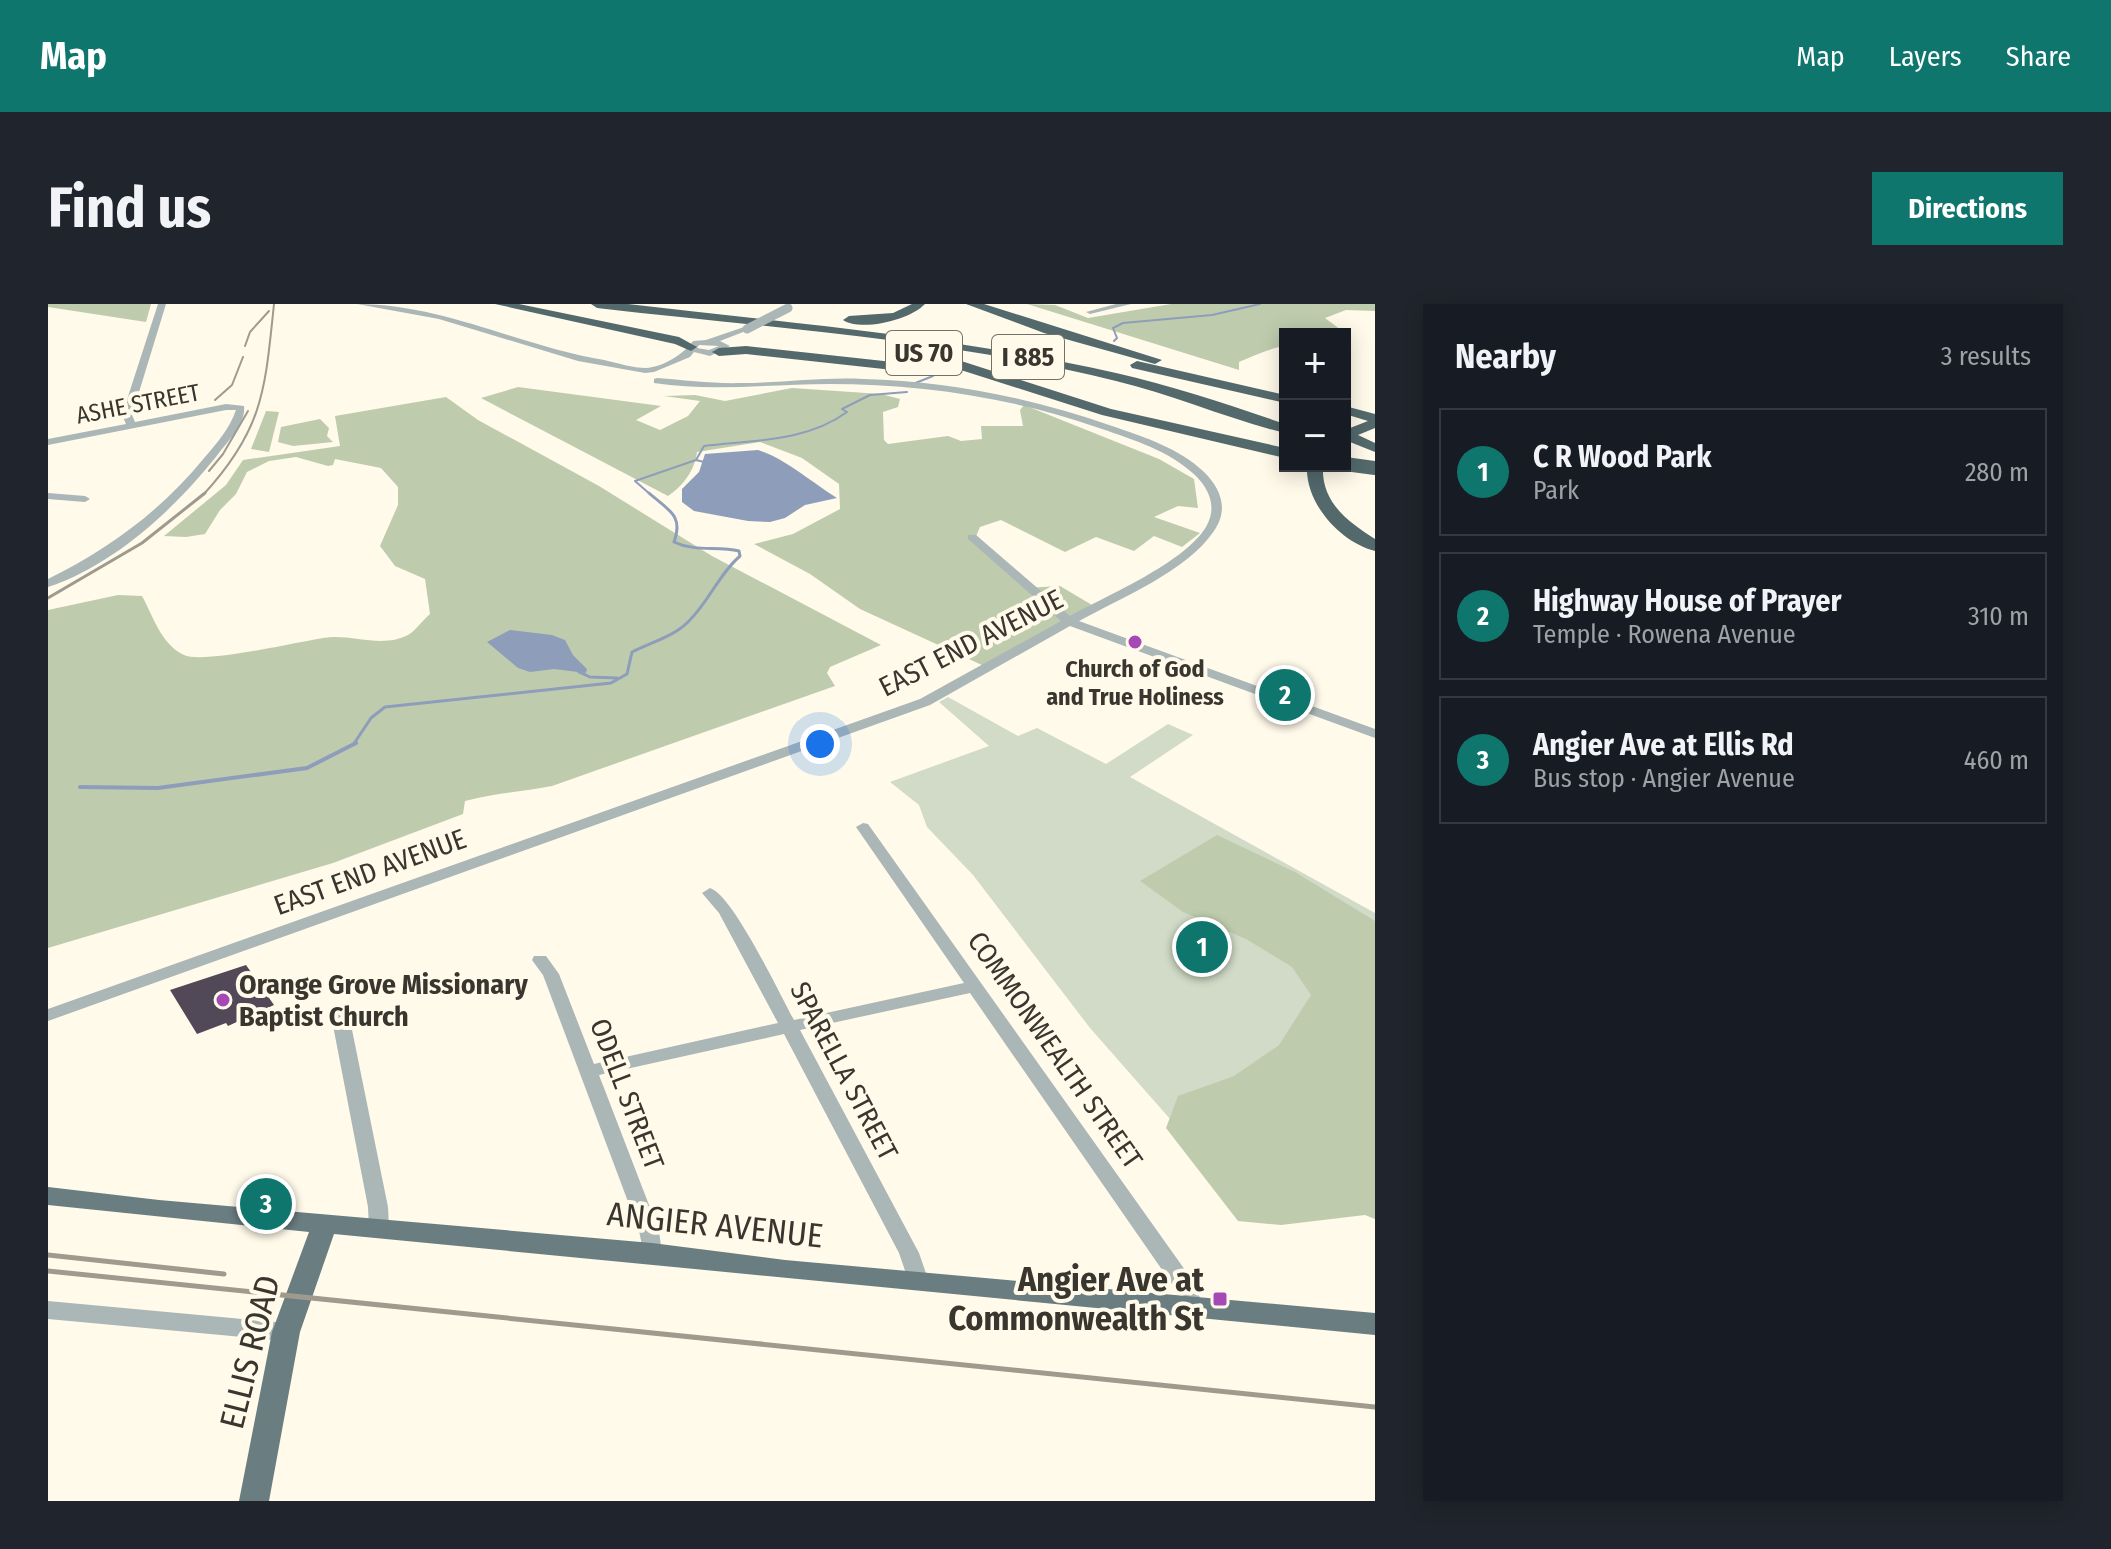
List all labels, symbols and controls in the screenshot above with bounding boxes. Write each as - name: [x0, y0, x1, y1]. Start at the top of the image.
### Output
- text: Map: [40, 33, 107, 79]
- text: Map: [1796, 40, 1845, 73]
- text: Layers: [1889, 40, 1962, 73]
- text: Share: [2006, 40, 2071, 73]
- button: Directions: [1872, 172, 2063, 245]
- text: Find us: [48, 175, 211, 242]
- map controls: [1279, 328, 1351, 472]
- button: +: [1279, 328, 1351, 400]
- road number: US 70: [886, 331, 962, 375]
- road number: I 885: [992, 335, 1064, 379]
- text: Nearby: [1455, 336, 1556, 377]
- text: 3 results: [1941, 341, 2031, 372]
- street label: ASHE STREET: [74, 378, 202, 430]
- button: −: [1279, 400, 1351, 472]
- text: C R Wood Park: [1533, 439, 1712, 475]
- text: 1: [1478, 457, 1489, 488]
- text: 280 m: [1965, 457, 2029, 488]
- text: Park: [1533, 475, 1579, 506]
- street label: EAST END AVENUE: [874, 582, 1068, 704]
- text: Highway House of Prayer: [1533, 583, 1841, 619]
- text: 2: [1477, 601, 1489, 632]
- text: 310 m: [1968, 601, 2029, 632]
- text: Temple · Rowena Avenue: [1533, 619, 1796, 650]
- marker: Church of God and True Holiness: [1126, 633, 1144, 651]
- place label: Church of God and True Holiness: [1046, 655, 1224, 711]
- pin: 2: [1259, 665, 1311, 725]
- your location: [800, 724, 840, 764]
- text: Angier Ave at Ellis Rd: [1533, 727, 1794, 763]
- text: 3: [1477, 745, 1489, 776]
- text: 460 m: [1964, 745, 2029, 776]
- text: Bus stop · Angier Avenue: [1533, 763, 1795, 794]
- street label: EAST END AVENUE: [269, 822, 471, 922]
- pin: 1: [1176, 917, 1228, 977]
- street label: COMMONWEALTH STREET: [961, 925, 1149, 1175]
- place label: Orange Grove Missionary Baptist Church: [239, 968, 528, 1033]
- street label: SPARELLA STREET: [783, 976, 905, 1166]
- marker: Orange Grove Missionary Baptist Church: [214, 991, 232, 1009]
- street label: ODELL STREET: [583, 1014, 671, 1174]
- pin: 3: [240, 1174, 292, 1234]
- street label: ANGIER AVENUE: [605, 1193, 825, 1257]
- place label: Angier Ave at Commonwealth St: [948, 1259, 1205, 1339]
- street label: ELLIS ROAD: [211, 1271, 289, 1433]
- marker: Angier Ave at Commonwealth St: [1211, 1290, 1229, 1308]

